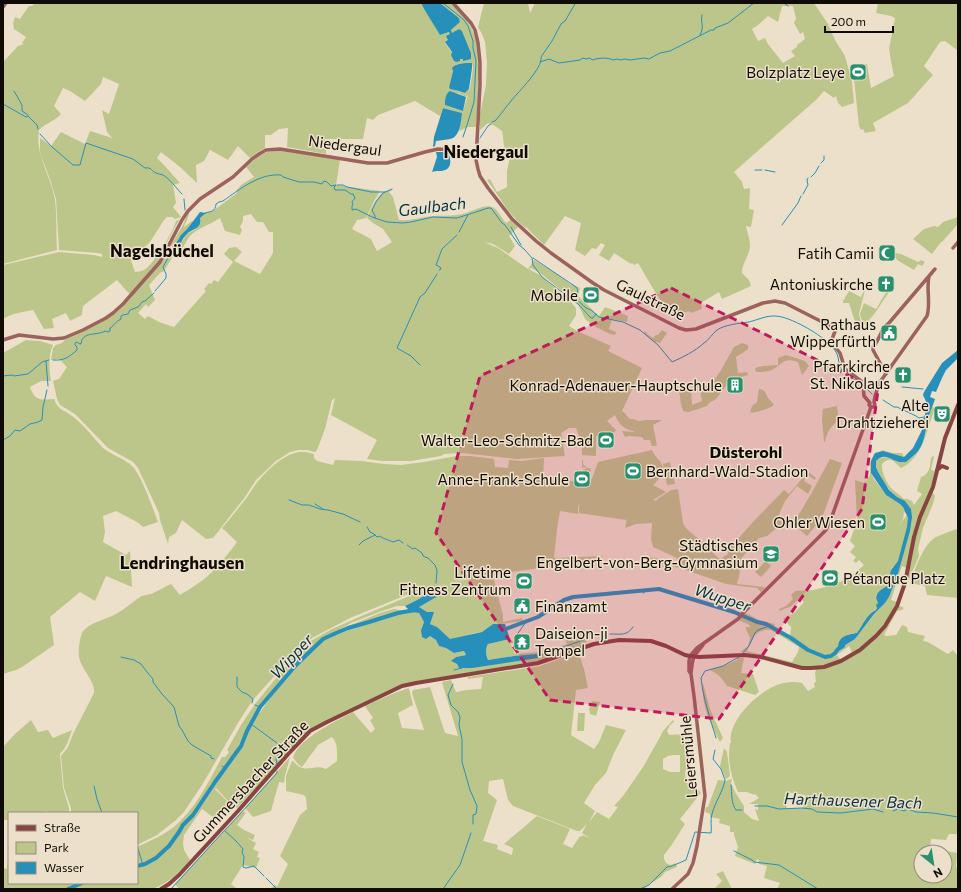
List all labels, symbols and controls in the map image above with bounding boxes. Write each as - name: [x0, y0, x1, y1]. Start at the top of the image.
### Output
- scale bar: [825, 8, 893, 34]
- text: 200 m: [831, 14, 866, 28]
- sports icon: Bolzplatz Leye: [848, 62, 868, 82]
- place label: Bolzplatz Leye: [746, 63, 845, 81]
- street label: Niedergaul: [307, 131, 383, 159]
- district label: Niedergaul: [444, 141, 528, 162]
- water label: Gaulbach: [397, 192, 467, 220]
- district label: Nagelsbüchel: [110, 240, 214, 261]
- mosque icon: Fatih Camii: [877, 243, 897, 263]
- place label: Fatih Camii: [797, 244, 874, 262]
- church icon: Antoniuskirche: [876, 274, 896, 294]
- street label: Gaulstraße: [614, 275, 689, 323]
- place label: Antoniuskirche: [770, 275, 873, 293]
- sports icon: Mobile: [581, 285, 601, 305]
- place label: Mobile: [530, 286, 578, 304]
- place label: Rathaus Wipperfürth: [790, 315, 876, 350]
- public building icon: Rathaus Wipperfürth: [879, 323, 899, 343]
- place label: Pfarrkirche St. Nikolaus: [810, 357, 890, 392]
- church icon: Pfarrkirche St. Nikolaus: [893, 365, 913, 385]
- building icon: Konrad-Adenauer-Hauptschule: [725, 375, 745, 395]
- place label: Konrad-Adenauer-Hauptschule: [510, 376, 722, 394]
- place label: Alte Drahtzieherei: [836, 396, 929, 431]
- theatre icon: Alte Drahtzieherei: [932, 404, 952, 424]
- sports icon: Walter-Leo-Schmitz-Bad: [596, 430, 616, 450]
- place label: Walter-Leo-Schmitz-Bad: [421, 431, 593, 449]
- district label: Düsterohl: [710, 442, 782, 461]
- sports icon: Bernhard-Wald-Stadion: [623, 461, 643, 481]
- place label: Bernhard-Wald-Stadion: [646, 462, 808, 480]
- sports icon: Anne-Frank-Schule: [572, 469, 592, 489]
- place label: Anne-Frank-Schule: [437, 470, 569, 488]
- sports icon: Ohler Wiesen: [868, 512, 888, 532]
- place label: Ohler Wiesen: [773, 513, 865, 531]
- place label: Städtisches Engelbert-von-Berg-Gymnasium: [536, 536, 758, 571]
- school or university icon: Städtisches Engelbert-von-Berg-Gymnasium: [761, 544, 781, 564]
- district label: Lendringhausen: [120, 552, 244, 573]
- place label: Lifetime Fitness Zentrum: [399, 563, 511, 598]
- sports icon: Pétanque Platz: [820, 568, 840, 588]
- place label: Pétanque Platz: [843, 569, 945, 587]
- sports icon: Lifetime Fitness Zentrum: [514, 571, 534, 591]
- water label: Wupper: [692, 579, 754, 615]
- public building icon: Finanzamt: [512, 596, 532, 616]
- place label: Finanzamt: [535, 597, 607, 615]
- place label: Daiseion-ji Tempel: [535, 624, 608, 659]
- water label: Wipper: [266, 629, 317, 682]
- temple icon: Daiseion-ji Tempel: [512, 632, 532, 652]
- street label: Leiersmühle: [675, 715, 701, 799]
- street label: Gummersbacher Straße: [189, 716, 312, 846]
- water label: Harthausener Bach: [784, 788, 922, 812]
- legend: [8, 812, 138, 884]
- text: Straße: [44, 820, 80, 834]
- text: Park: [44, 840, 70, 854]
- north arrow: [913, 844, 953, 884]
- text: Wasser: [44, 860, 84, 874]
- text: N: [931, 865, 945, 881]

